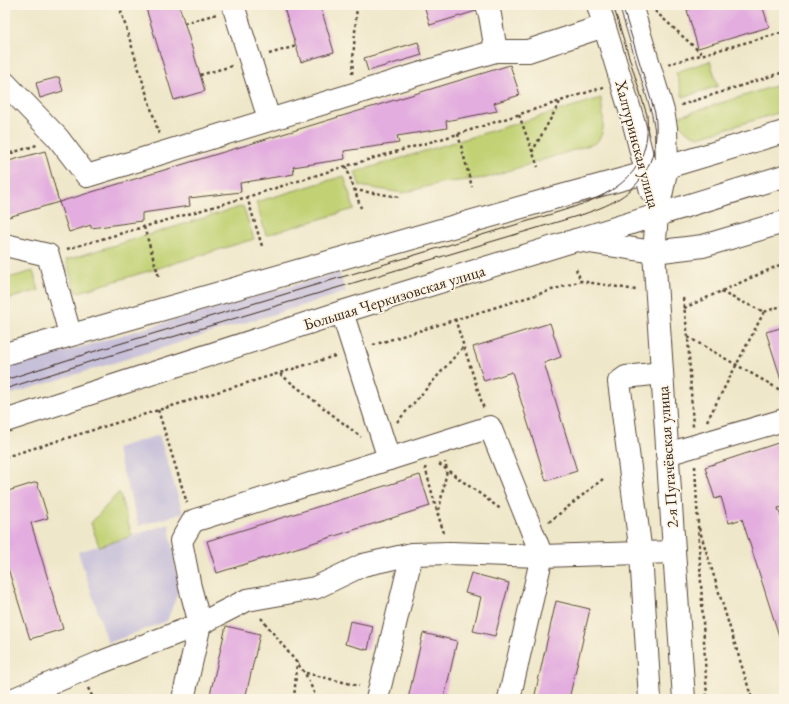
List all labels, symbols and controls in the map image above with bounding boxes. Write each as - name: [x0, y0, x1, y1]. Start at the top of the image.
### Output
- street label: Халтуринская улица: [610, 77, 665, 211]
- street label: Большая Черкизовская улица: [301, 260, 488, 335]
- street label: 2-я Пугачёвская улица: [652, 385, 683, 529]

